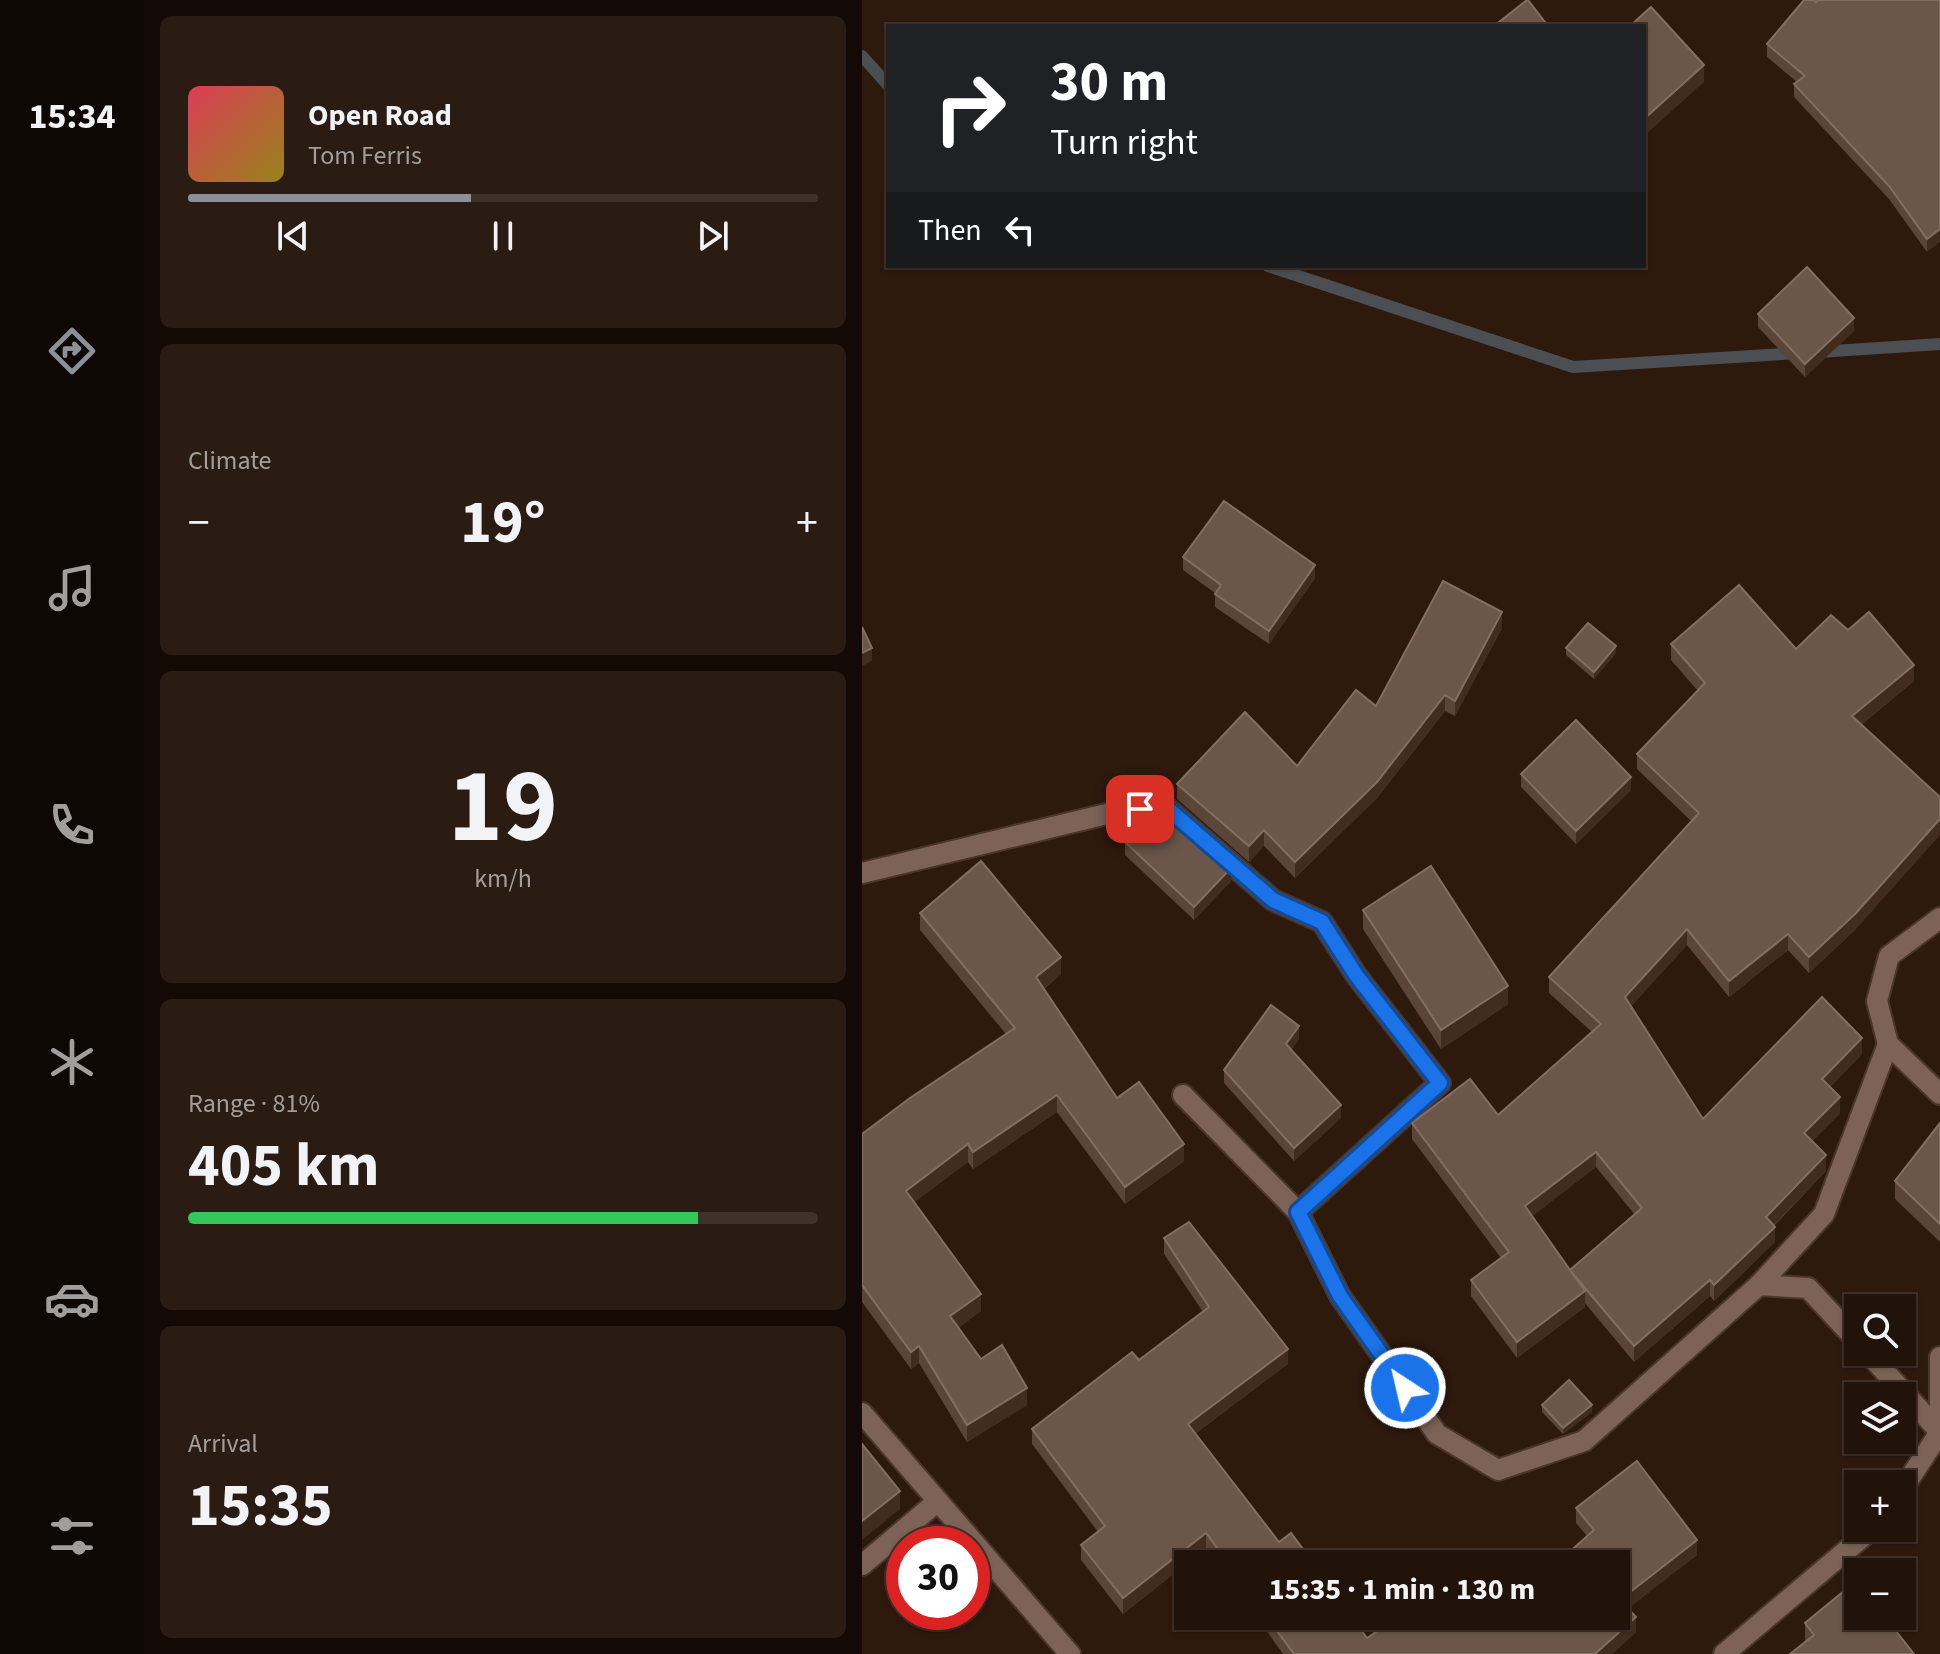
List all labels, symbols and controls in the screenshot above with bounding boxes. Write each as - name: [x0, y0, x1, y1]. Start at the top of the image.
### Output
- text: 30 m: [1050, 43, 1168, 122]
- icon: right: [918, 56, 1022, 160]
- text: 15:34: [29, 91, 115, 142]
- text: Open Road: [308, 94, 452, 137]
- text: Turn right: [1050, 117, 1198, 168]
- text: Tom Ferris: [308, 137, 422, 174]
- icon: left: [998, 208, 1042, 252]
- text: Then: [918, 209, 982, 252]
- icon: previous: [271, 214, 315, 258]
- icon: pause: [481, 214, 525, 258]
- icon: next: [691, 214, 735, 258]
- icon: directions: [44, 323, 100, 379]
- text: Climate: [188, 442, 272, 479]
- text: 19°: [460, 481, 546, 566]
- text: −: [188, 492, 210, 555]
- text: +: [796, 492, 818, 555]
- icon: music: [44, 560, 100, 616]
- text: 19: [448, 734, 558, 882]
- pin: [1106, 775, 1174, 843]
- icon: arrive: [1118, 787, 1162, 831]
- icon: phone: [44, 797, 100, 853]
- text: km/h: [474, 860, 532, 897]
- icon: climate: [44, 1034, 100, 1090]
- text: Range · 81%: [188, 1085, 320, 1122]
- text: 405 km: [188, 1124, 379, 1209]
- icon: car: [44, 1271, 100, 1327]
- map controls: [1844, 1294, 1916, 1630]
- button: search: [1844, 1294, 1916, 1366]
- position arrow: [1363, 1346, 1447, 1430]
- button: layers: [1844, 1382, 1916, 1454]
- text: Arrival: [188, 1425, 258, 1462]
- text: 15:35: [188, 1464, 333, 1549]
- button: +: [1844, 1470, 1916, 1542]
- icon: filters: [44, 1508, 100, 1564]
- speed limit sign: 30: [886, 1526, 990, 1630]
- button: −: [1844, 1558, 1916, 1630]
- text: 15:35 · 1 min · 130 m: [1269, 1568, 1535, 1611]

